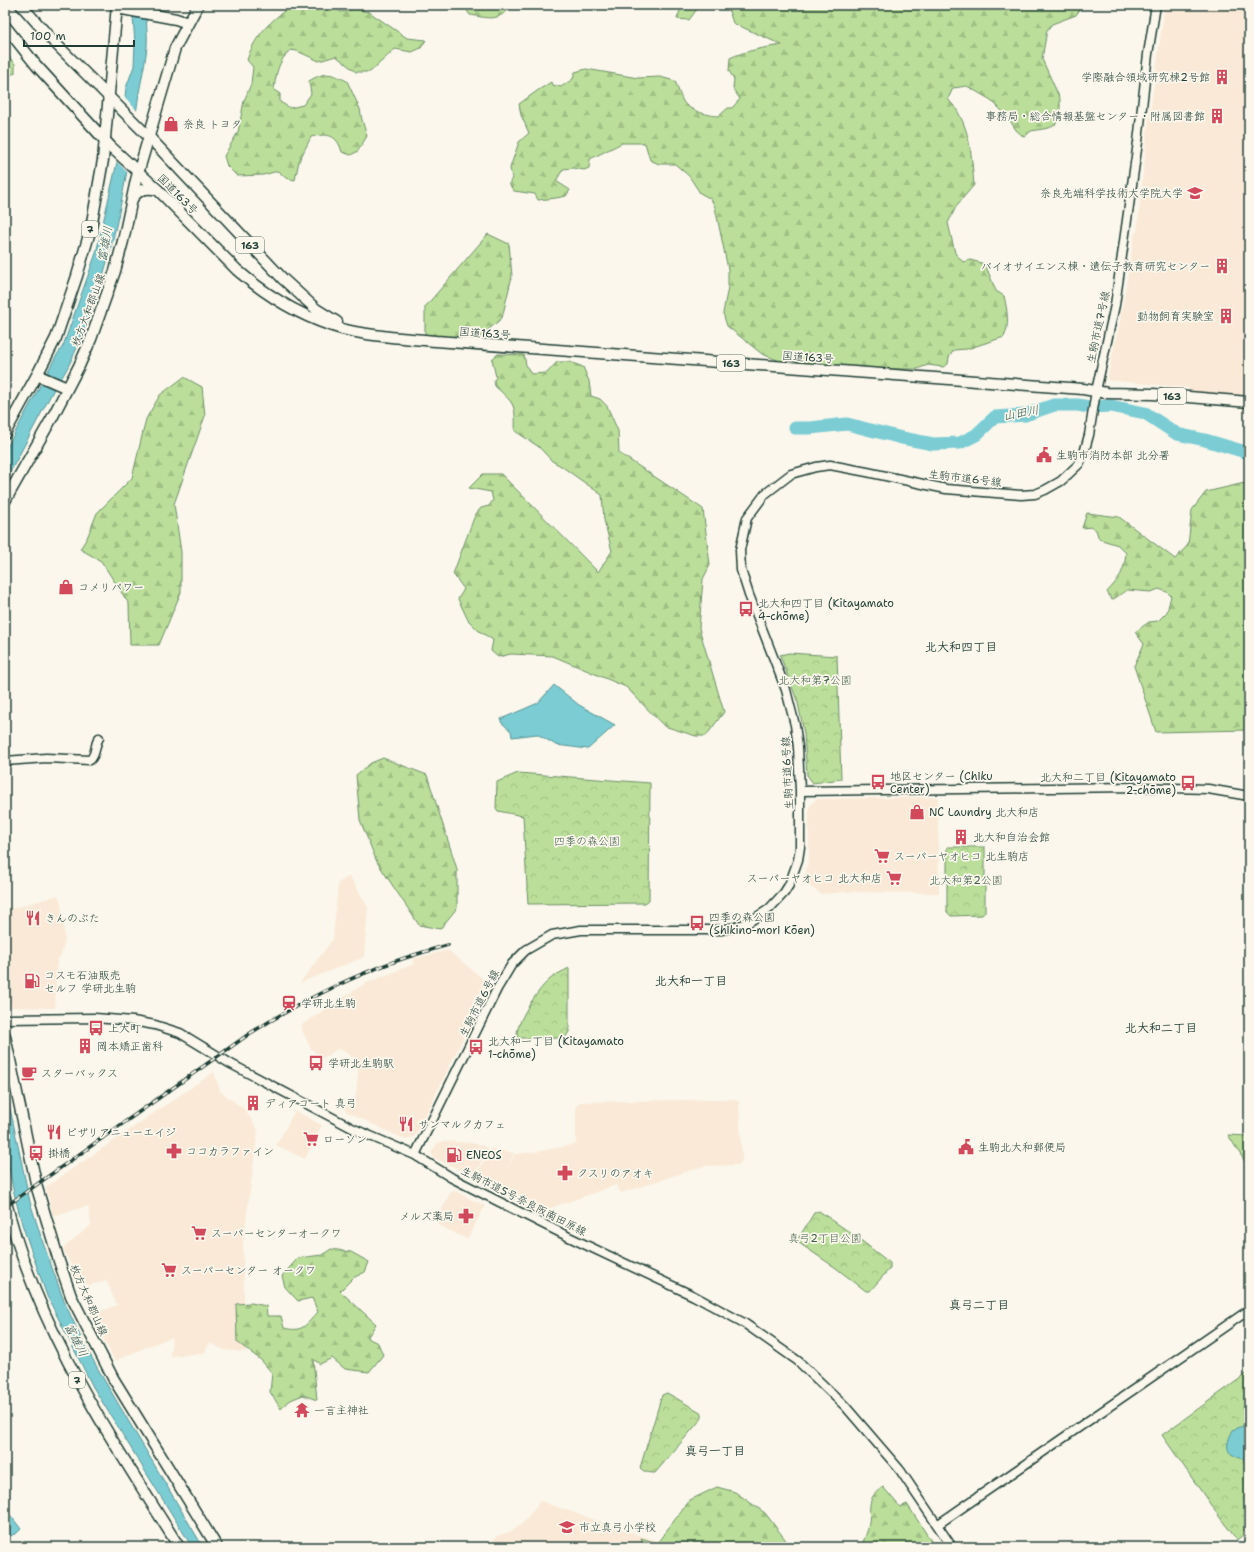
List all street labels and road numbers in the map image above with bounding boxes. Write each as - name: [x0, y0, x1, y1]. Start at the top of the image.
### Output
- street label: 国道163号: [154, 171, 201, 218]
- road number: 7: [82, 221, 98, 237]
- road number: 163: [236, 237, 264, 253]
- street label: 枚方大和郡山線: [68, 271, 109, 349]
- street label: 生駒市道7号線: [1083, 289, 1113, 365]
- street label: 国道163号: [459, 324, 511, 343]
- street label: 国道163号: [782, 348, 834, 367]
- road number: 163: [717, 355, 745, 371]
- road number: 163: [1158, 388, 1186, 404]
- street label: 生駒市道6号線: [927, 467, 1002, 490]
- street label: 生駒市道6号線: [778, 736, 797, 810]
- street label: 生駒市道6号線: [456, 967, 503, 1039]
- street label: 生駒市道5号奈良阪南田原線: [459, 1163, 589, 1240]
- street label: 枚方大和郡山線: [66, 1262, 111, 1338]
- road number: 7: [69, 1372, 85, 1388]

